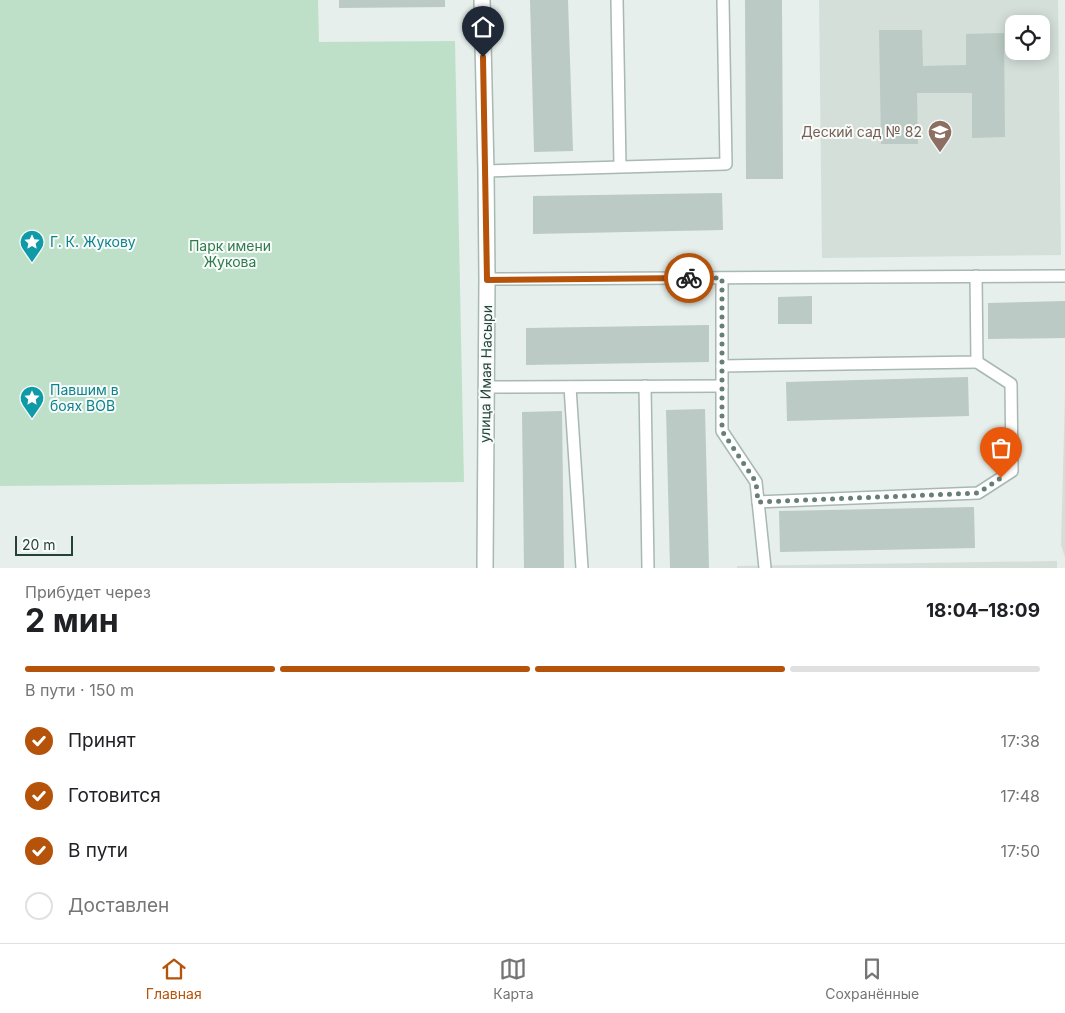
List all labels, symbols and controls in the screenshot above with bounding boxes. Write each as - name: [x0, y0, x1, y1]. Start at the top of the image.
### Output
- pin: [462, 6, 504, 57]
- icon: home: [469, 13, 497, 41]
- map controls: [1005, 15, 1050, 60]
- button: locate: [1005, 15, 1050, 60]
- school or university icon: Деский сад № 82: [927, 119, 953, 153]
- place label: Деский сад № 82: [801, 123, 922, 140]
- place icon: Г. К. Жукову: [19, 229, 45, 263]
- place label: Г. К. Жукову: [50, 233, 136, 250]
- park label: Парк имени Жукова: [189, 237, 271, 270]
- courier: [664, 253, 714, 303]
- icon: bike: [675, 264, 703, 292]
- street label: улица Имая Насыри: [476, 305, 495, 443]
- place label: Павшим в боях ВОВ: [50, 381, 119, 414]
- place icon: Павшим в боях ВОВ: [19, 385, 45, 419]
- pin: [980, 427, 1022, 478]
- icon: bag: [987, 434, 1015, 462]
- scale bar: [15, 533, 72, 556]
- text: 20 m: [22, 536, 56, 553]
- text: Прибудет через: [25, 582, 151, 602]
- text: 18:04–18:09: [926, 599, 1040, 622]
- text: 2 мин: [25, 601, 119, 640]
- text: В пути · 150 m: [25, 680, 134, 700]
- icon: check: [25, 727, 53, 755]
- text: Принят: [68, 729, 136, 752]
- text: 17:38: [1001, 731, 1040, 751]
- icon: check: [25, 782, 53, 810]
- text: Готовится: [68, 784, 161, 807]
- text: 17:48: [1000, 786, 1040, 806]
- icon: check: [25, 837, 53, 865]
- text: В пути: [68, 839, 128, 862]
- text: 17:50: [1001, 841, 1040, 861]
- text: Доставлен: [68, 894, 169, 917]
- tab: Главная: [146, 955, 202, 1002]
- tab: Карта: [493, 955, 534, 1002]
- tab: Сохранённые: [825, 955, 919, 1002]

